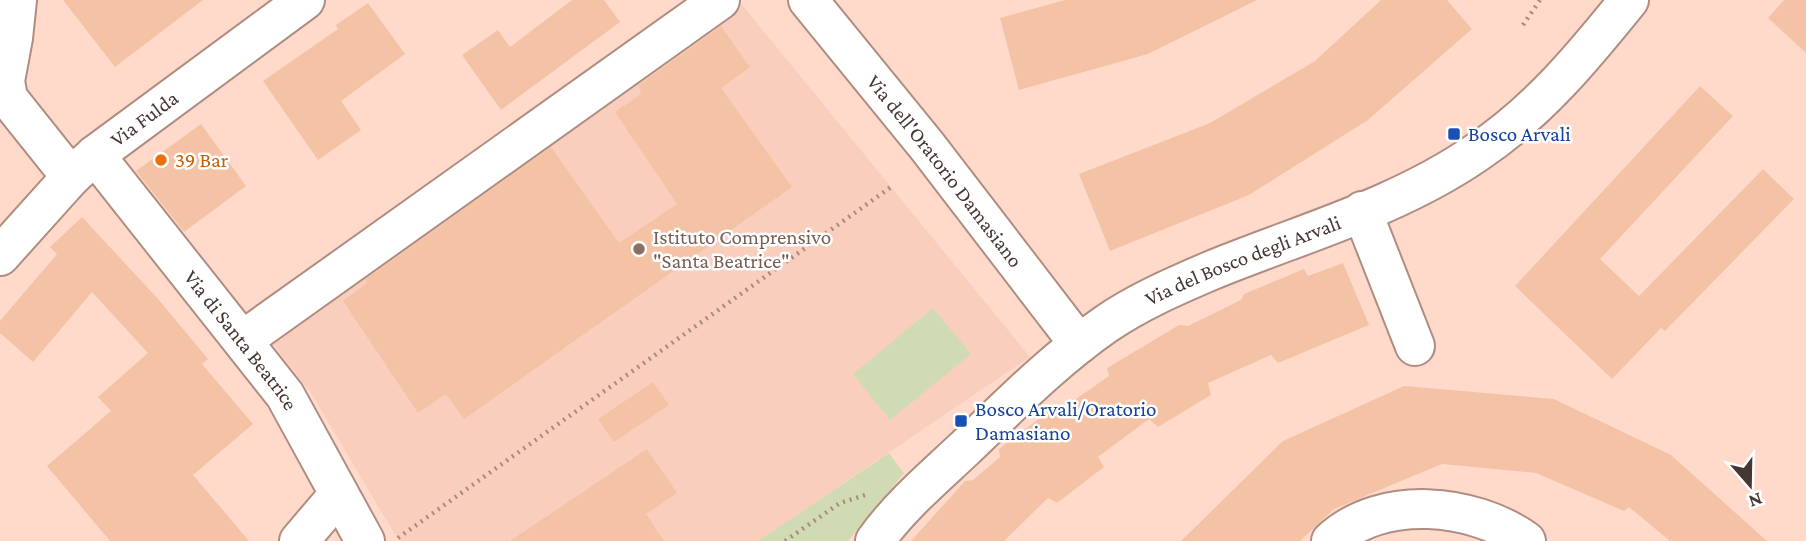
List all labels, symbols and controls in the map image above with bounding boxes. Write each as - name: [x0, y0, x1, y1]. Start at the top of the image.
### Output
- street label: Via dell'Oratorio Damasiano: [862, 70, 1028, 272]
- street label: Via Fulda: [106, 86, 183, 152]
- place label: Bosco Arvali: [1468, 122, 1571, 146]
- marker: Bosco Arvali: [1446, 126, 1462, 142]
- place label: 39 Bar: [175, 148, 229, 172]
- marker: 39 Bar: [153, 152, 169, 168]
- street label: Via del Bosco degli Arvali: [1141, 210, 1345, 311]
- place label: Istituto Comprensivo "Santa Beatrice": [653, 225, 831, 273]
- marker: Istituto Comprensivo "Santa Beatrice": [631, 241, 647, 257]
- street label: Via di Santa Beatrice: [179, 266, 303, 414]
- place label: Bosco Arvali/Oratorio Damasiano: [975, 397, 1156, 445]
- marker: Bosco Arvali/Oratorio Damasiano: [953, 413, 969, 429]
- north arrow: [1715, 450, 1785, 520]
- text: N: [1746, 488, 1765, 513]

